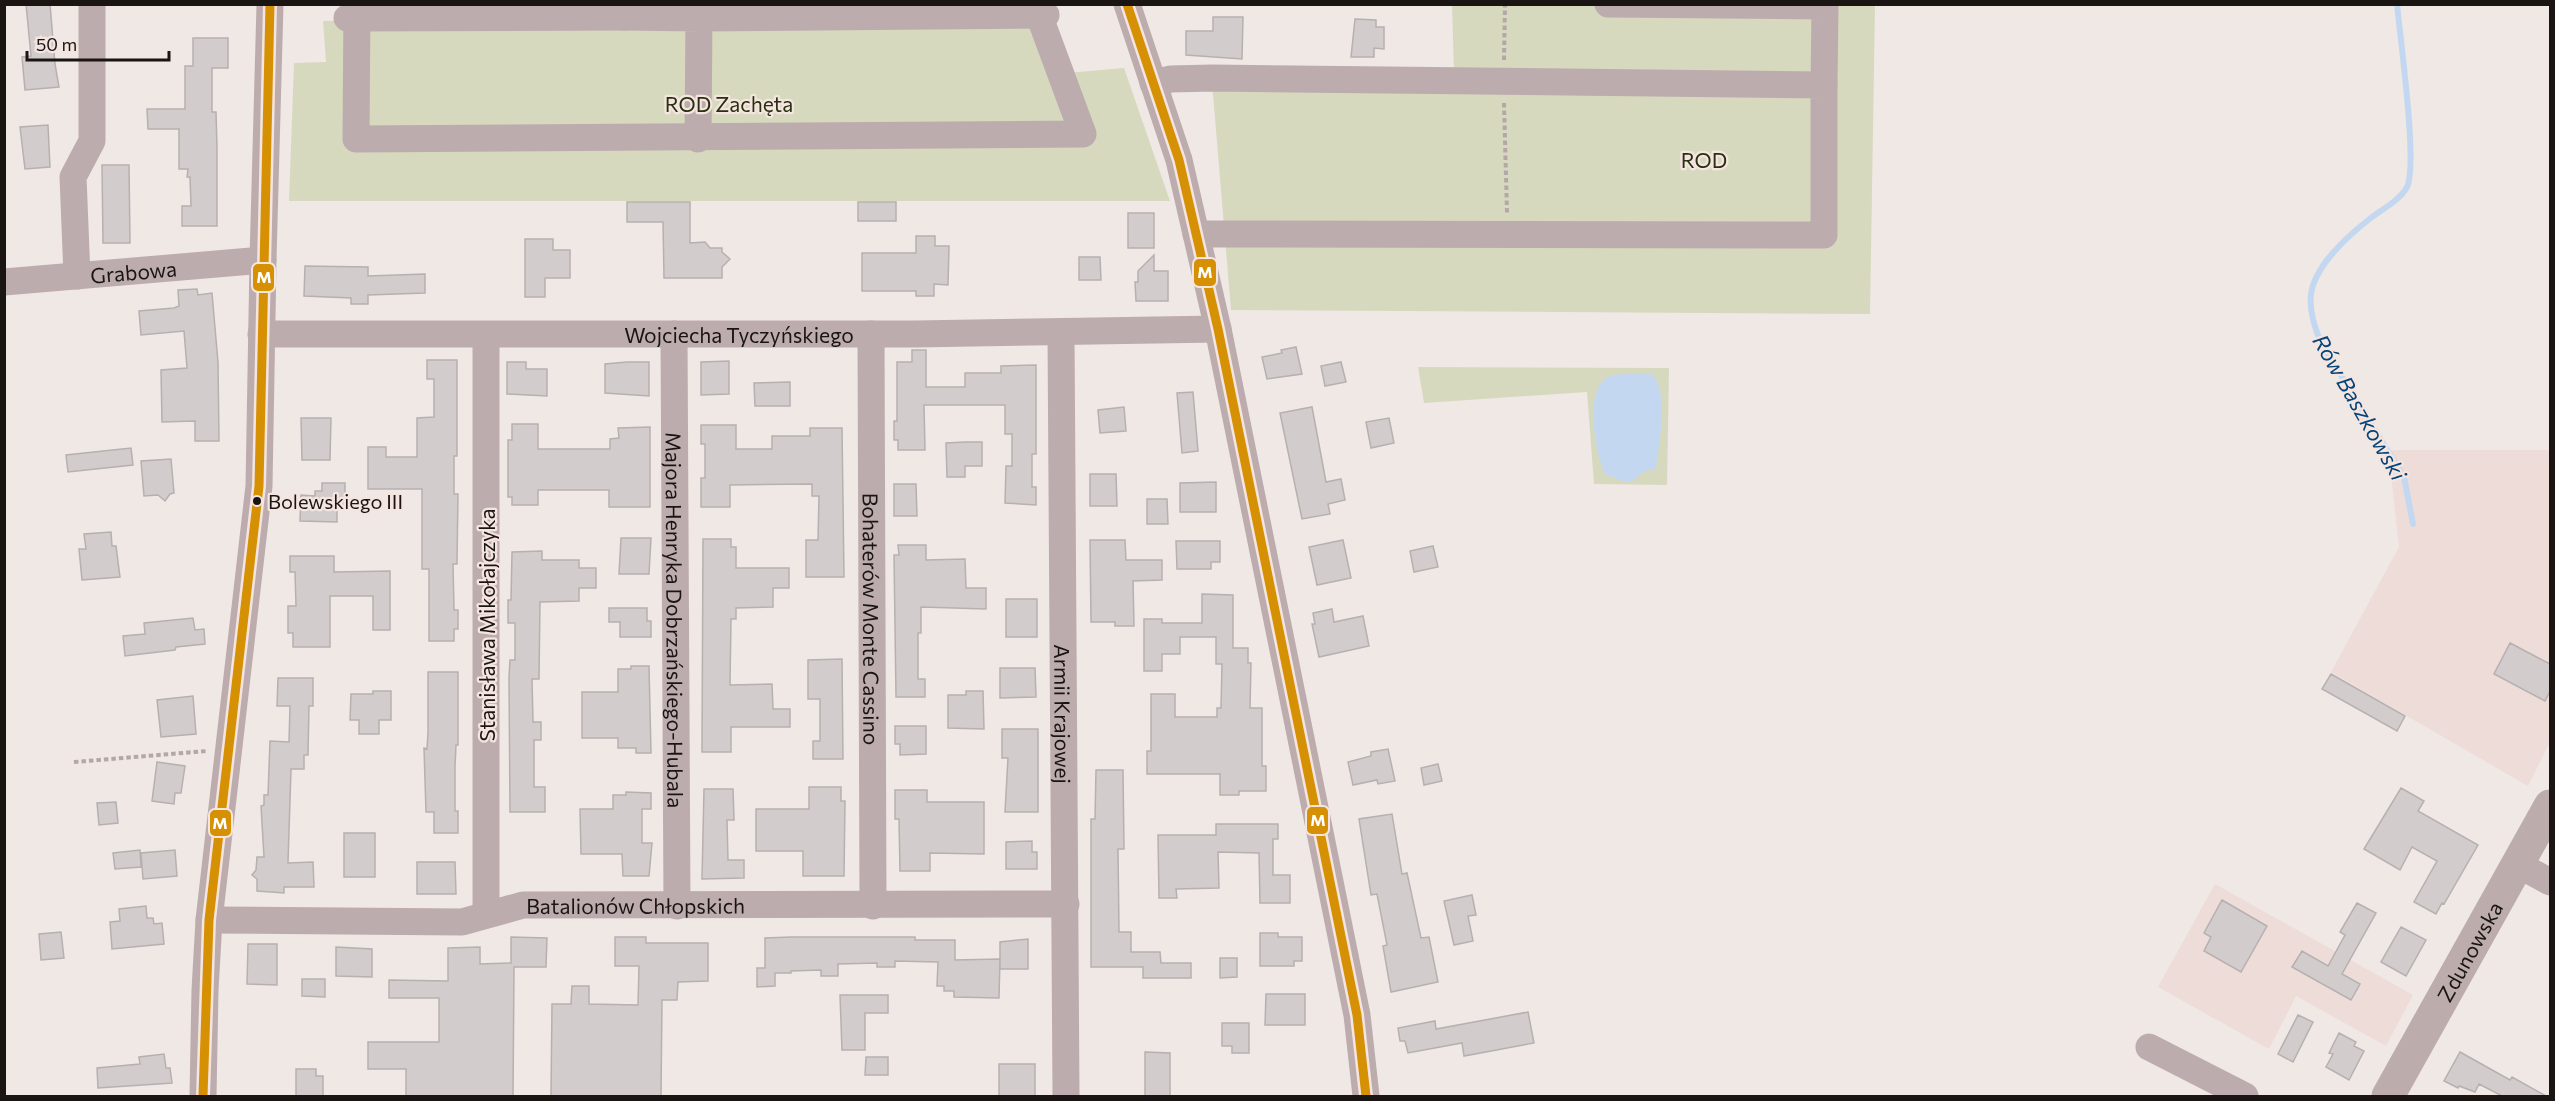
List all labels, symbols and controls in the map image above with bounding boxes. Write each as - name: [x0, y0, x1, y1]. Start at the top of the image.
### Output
- scale bar: [27, 24, 170, 62]
- text: 50 m: [36, 33, 77, 55]
- park label: ROD Zachęta: [665, 91, 793, 116]
- park label: ROD: [1681, 147, 1727, 172]
- street label: Grabowa: [89, 255, 178, 287]
- line badge: M: [1193, 258, 1217, 287]
- text: M: [1197, 262, 1213, 281]
- line badge: M: [252, 263, 275, 292]
- text: M: [256, 267, 272, 286]
- street label: Wojciecha Tyczyńskiego: [624, 322, 854, 347]
- water label: Rów Baszkowski: [2307, 329, 2413, 486]
- street label: Majora Henryka Dobrzańskiego-Hubala: [662, 432, 689, 808]
- place label: Bolewskiego III: [268, 489, 403, 513]
- street label: Bohaterów Monte Cassino: [859, 493, 885, 745]
- marker: Bolewskiego III: [251, 495, 263, 507]
- street label: Stanisława Mikołajczyka: [474, 508, 499, 742]
- street label: Armii Krajowej: [1051, 644, 1076, 784]
- line badge: M: [1306, 806, 1329, 835]
- line badge: M: [209, 809, 232, 837]
- text: M: [1310, 810, 1326, 829]
- text: M: [212, 813, 228, 832]
- street label: Batalionów Chłopskich: [526, 892, 745, 917]
- street label: Zdunowska: [2431, 897, 2507, 1006]

